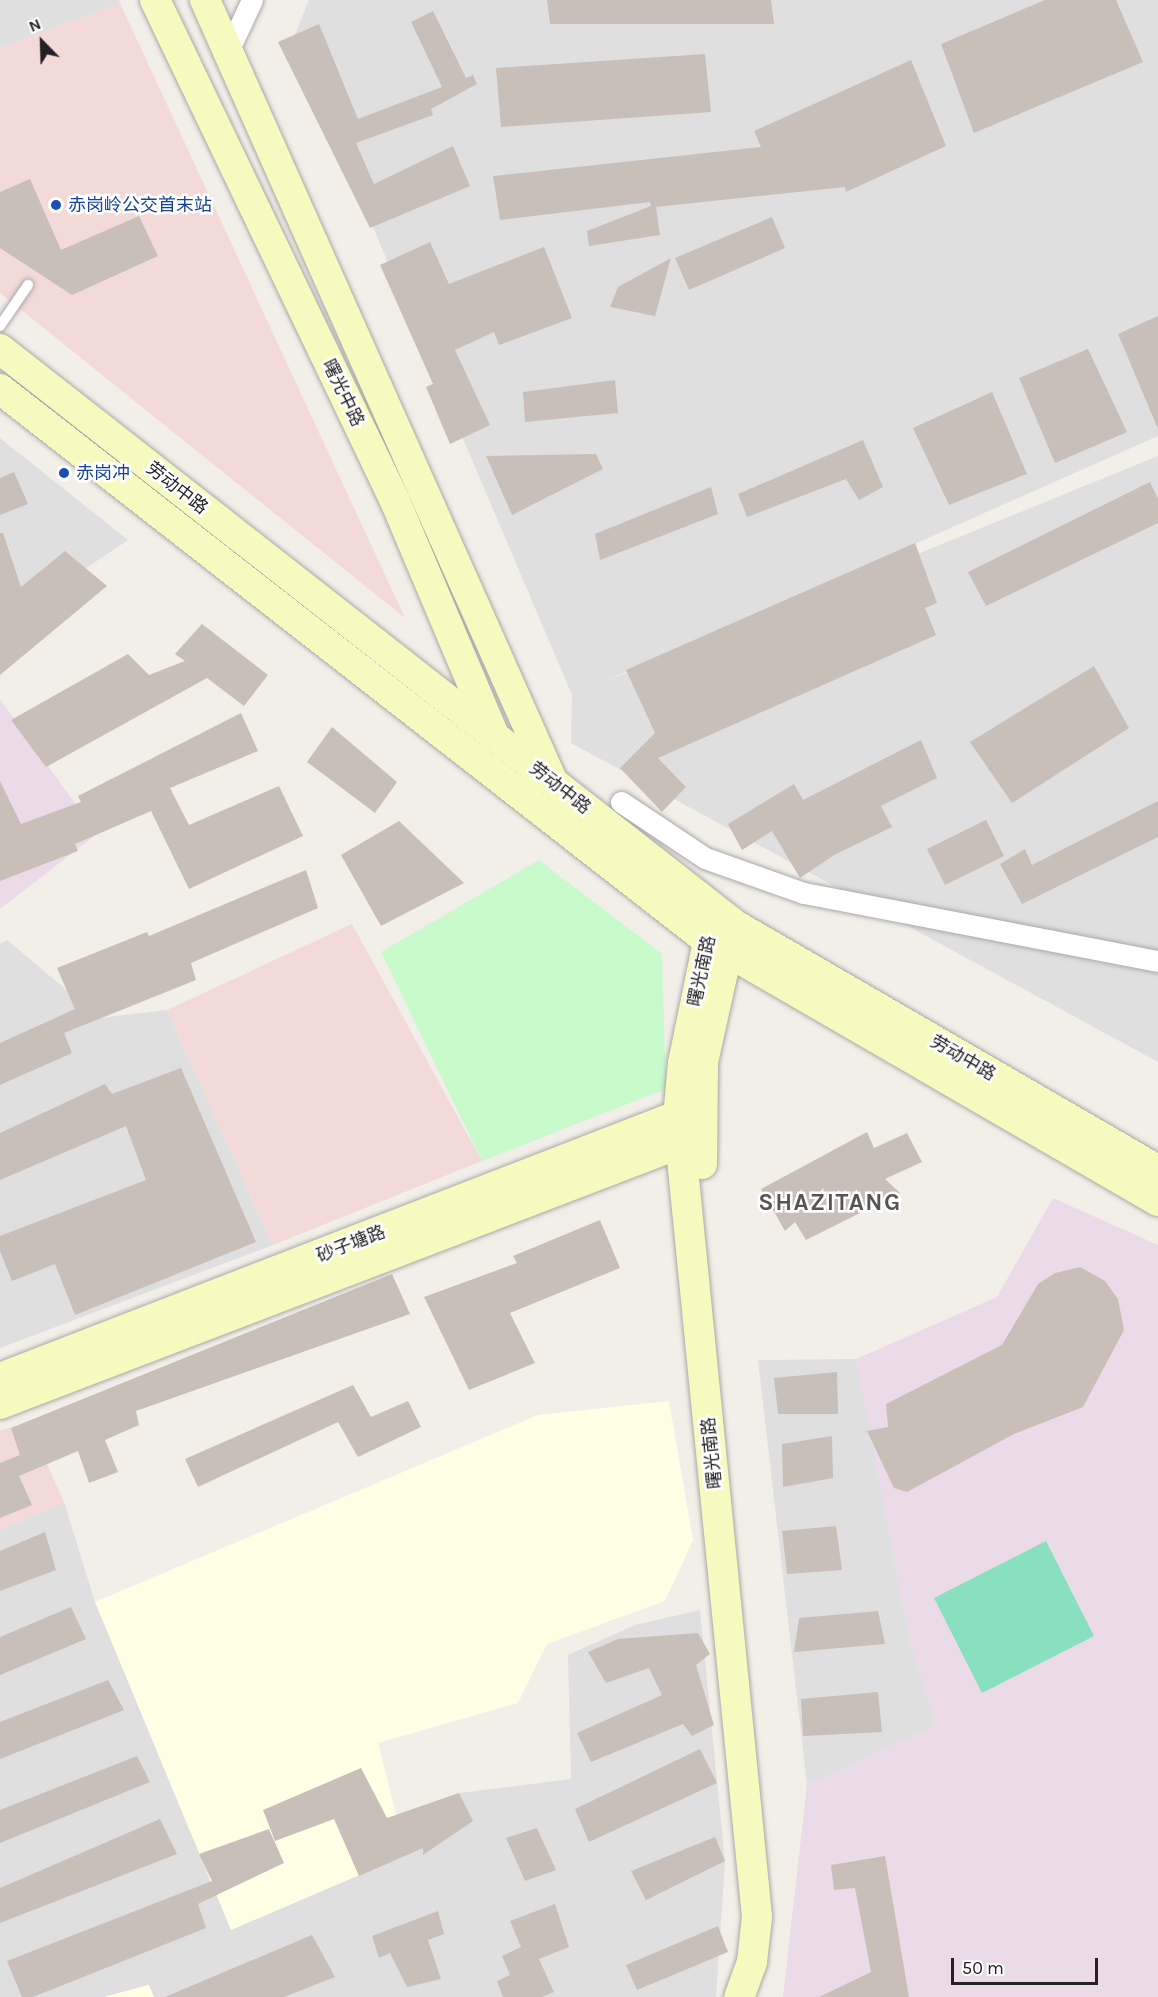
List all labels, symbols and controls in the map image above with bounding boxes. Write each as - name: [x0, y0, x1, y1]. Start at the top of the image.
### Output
- north arrow: [12, 12, 72, 72]
- text: N: [26, 14, 44, 36]
- place label: 赤岗岭公交首末站: [68, 194, 212, 216]
- marker: 赤岗岭公交首末站: [49, 198, 63, 212]
- street label: 曙光中路: [318, 356, 368, 430]
- street label: 劳动中路: [142, 457, 212, 519]
- place label: 赤岗冲: [76, 462, 130, 484]
- marker: 赤岗冲: [57, 466, 71, 480]
- street label: 劳动中路: [525, 757, 595, 819]
- street label: 曙光南路: [684, 934, 720, 1008]
- street label: 劳动中路: [926, 1031, 1000, 1085]
- district label: SHAZITANG: [758, 1189, 902, 1217]
- street label: 砂子塘路: [314, 1221, 388, 1267]
- street label: 曙光南路: [697, 1416, 727, 1490]
- scale bar: [954, 1946, 1101, 1984]
- text: 50 m: [962, 1957, 1004, 1979]

